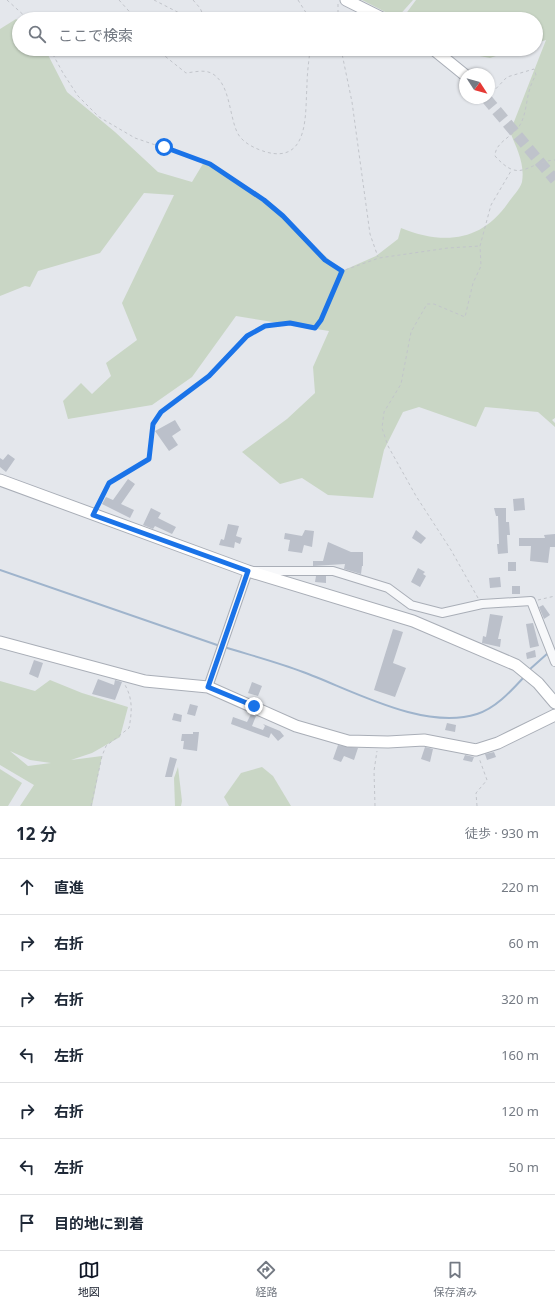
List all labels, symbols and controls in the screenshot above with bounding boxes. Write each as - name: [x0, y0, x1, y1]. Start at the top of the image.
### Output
- search box: [12, 12, 543, 56]
- icon: search: [26, 23, 48, 45]
- text: ここで検索: [58, 25, 133, 45]
- north arrow: [459, 68, 495, 104]
- route start: [155, 138, 173, 156]
- route end: [245, 697, 263, 715]
- text: 12 分: [16, 822, 57, 845]
- text: 徒歩 · 930 m: [465, 824, 539, 842]
- icon: ahead: [16, 876, 38, 898]
- text: 直進: [54, 877, 84, 897]
- text: 220 m: [501, 878, 539, 896]
- icon: right: [16, 932, 38, 954]
- text: 右折: [54, 933, 84, 953]
- text: 60 m: [509, 934, 539, 952]
- icon: right: [16, 988, 38, 1010]
- text: 右折: [54, 989, 84, 1009]
- text: 320 m: [501, 990, 539, 1008]
- icon: left: [16, 1044, 38, 1066]
- text: 左折: [54, 1045, 84, 1065]
- text: 160 m: [501, 1046, 539, 1064]
- icon: right: [16, 1100, 38, 1122]
- text: 右折: [54, 1101, 84, 1121]
- text: 120 m: [501, 1102, 539, 1120]
- icon: left: [16, 1156, 38, 1178]
- text: 左折: [54, 1157, 84, 1177]
- text: 50 m: [509, 1158, 539, 1176]
- icon: arrive: [16, 1212, 38, 1234]
- text: 目的地に到着: [54, 1213, 144, 1233]
- tab: 地図: [78, 1259, 100, 1299]
- tab: 経路: [255, 1259, 277, 1299]
- tab: 保存済み: [433, 1259, 477, 1299]

